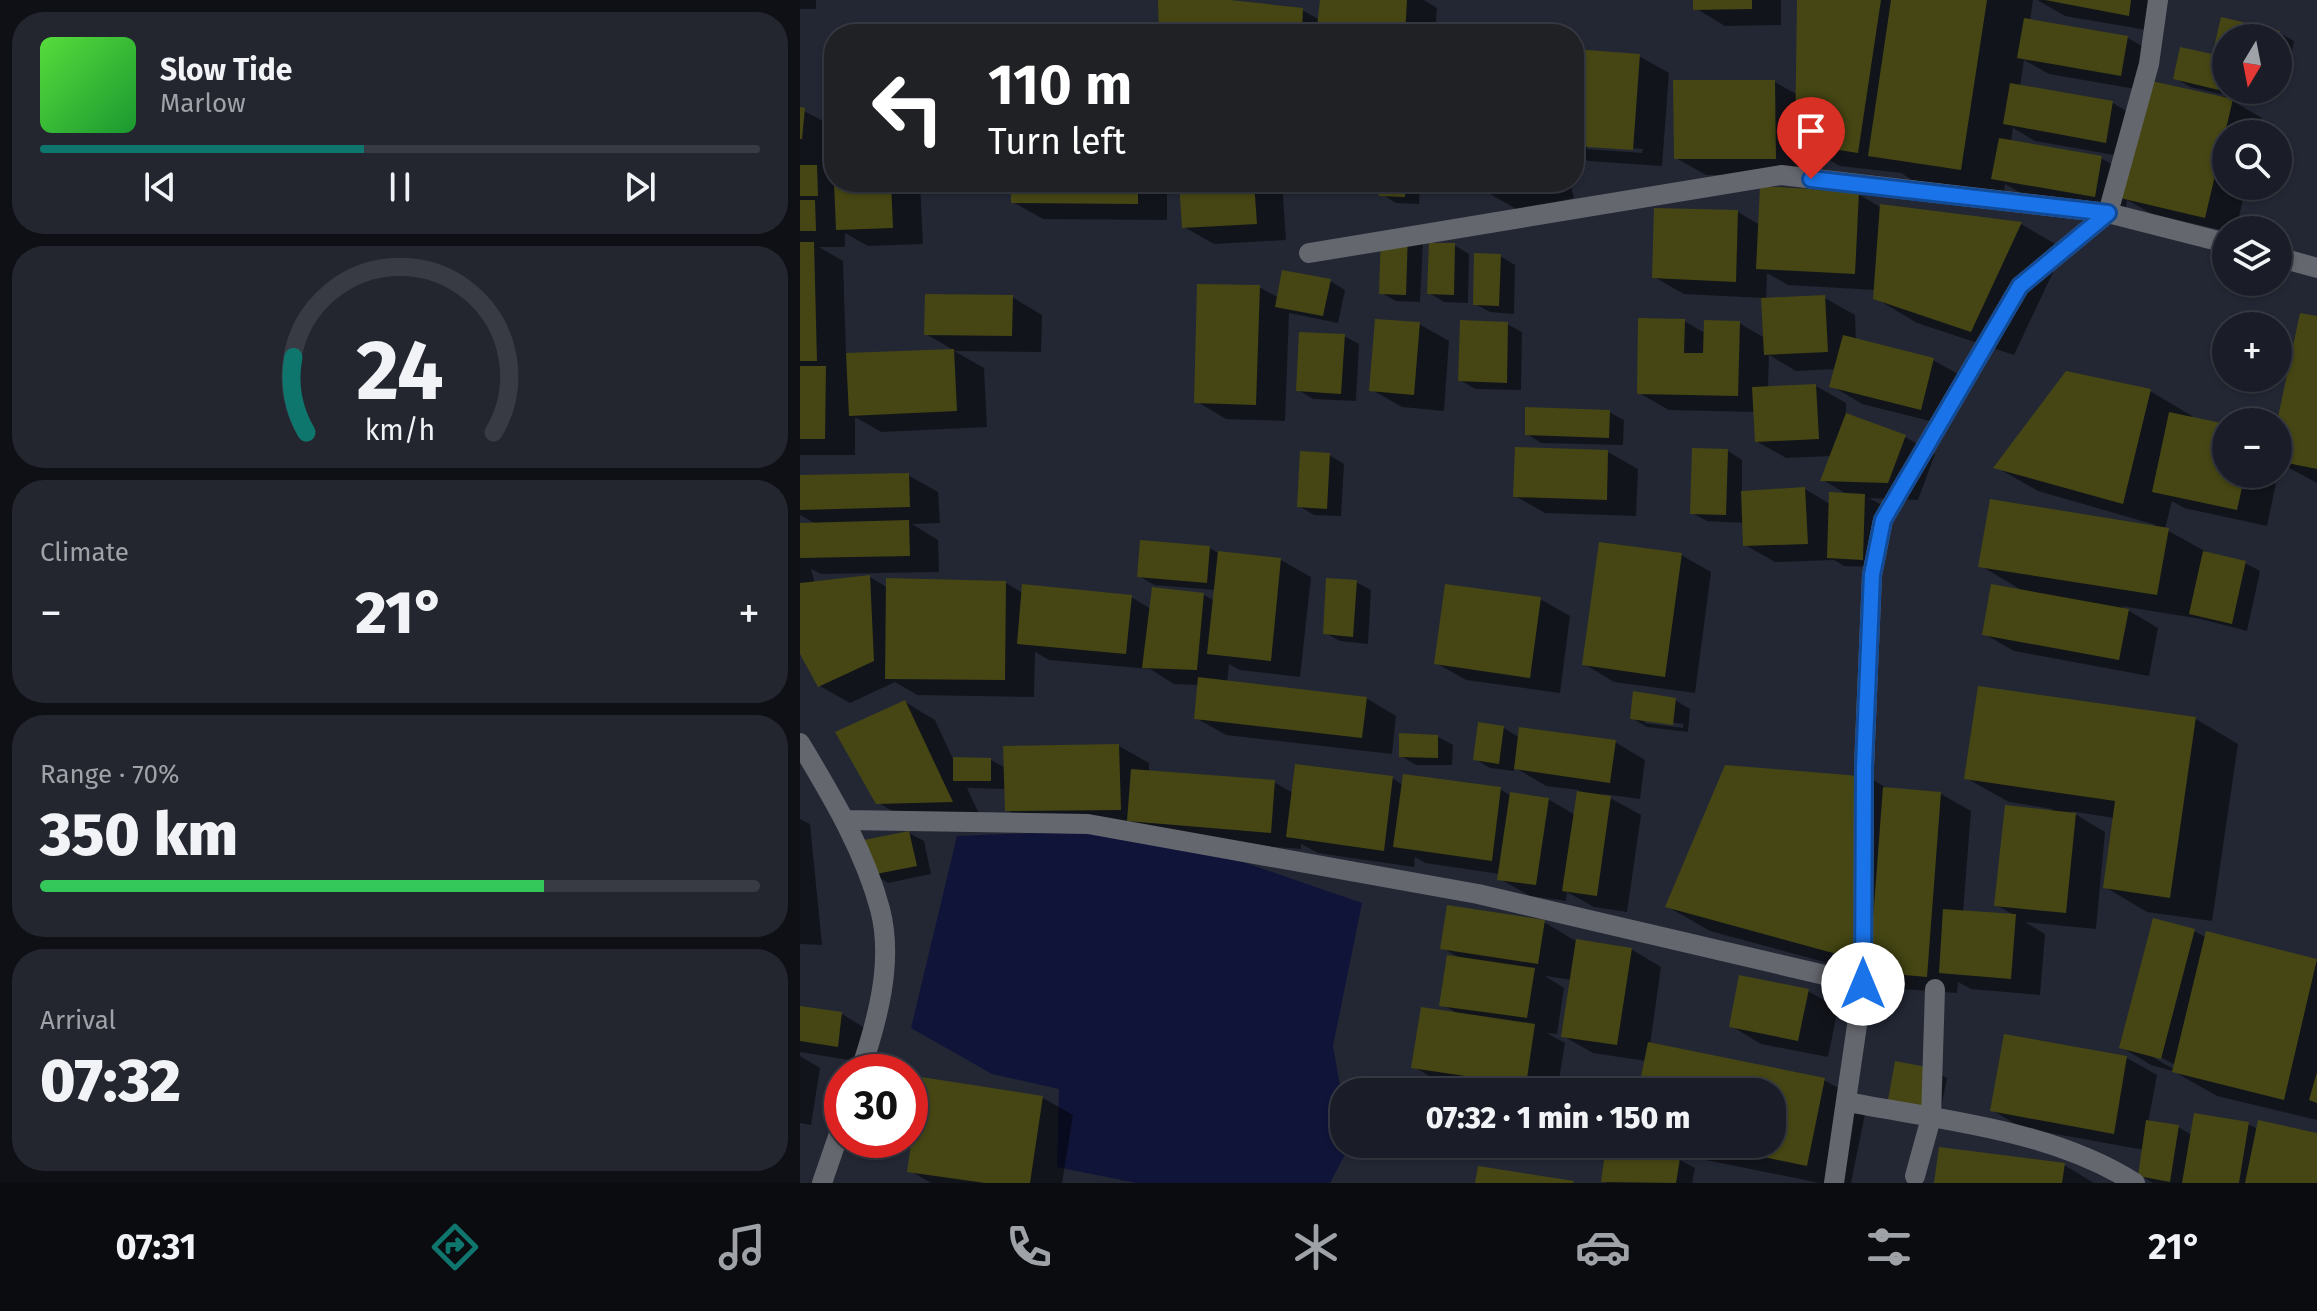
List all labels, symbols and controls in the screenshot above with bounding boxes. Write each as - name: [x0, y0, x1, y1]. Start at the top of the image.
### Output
- north arrow: [2212, 24, 2292, 104]
- map controls: [2212, 24, 2292, 488]
- text: Slow Tide: [160, 52, 292, 88]
- text: 110 m: [988, 52, 1132, 119]
- icon: left: [856, 56, 960, 160]
- text: Marlow: [160, 88, 246, 119]
- pin: [1777, 97, 1845, 179]
- icon: arrive: [1789, 109, 1833, 153]
- text: Turn left: [988, 120, 1126, 164]
- button: search: [2212, 120, 2292, 200]
- icon: previous: [138, 165, 182, 209]
- icon: pause: [378, 165, 422, 209]
- icon: next: [618, 165, 662, 209]
- button: layers: [2212, 216, 2292, 296]
- button: +: [2212, 312, 2292, 392]
- text: 24: [356, 321, 444, 421]
- button: −: [2212, 408, 2292, 488]
- text: km/h: [365, 413, 435, 448]
- text: Climate: [40, 537, 129, 568]
- text: 21°: [355, 577, 445, 649]
- text: −: [40, 587, 62, 640]
- text: +: [738, 587, 760, 640]
- text: Range · 70%: [40, 759, 179, 790]
- text: 350 km: [40, 799, 238, 871]
- position arrow: [1821, 942, 1905, 1026]
- text: Arrival: [40, 1005, 116, 1036]
- text: 07:32: [40, 1045, 181, 1117]
- speed limit sign: 30: [824, 1054, 928, 1158]
- text: 07:32 · 1 min · 150 m: [1426, 1100, 1690, 1136]
- icon: directions: [427, 1219, 483, 1275]
- icon: music: [714, 1219, 770, 1275]
- icon: phone: [1001, 1219, 1057, 1275]
- icon: climate: [1288, 1219, 1344, 1275]
- icon: car: [1575, 1219, 1631, 1275]
- icon: filters: [1861, 1219, 1917, 1275]
- text: 07:31: [115, 1225, 196, 1269]
- text: 21°: [2148, 1225, 2202, 1269]

